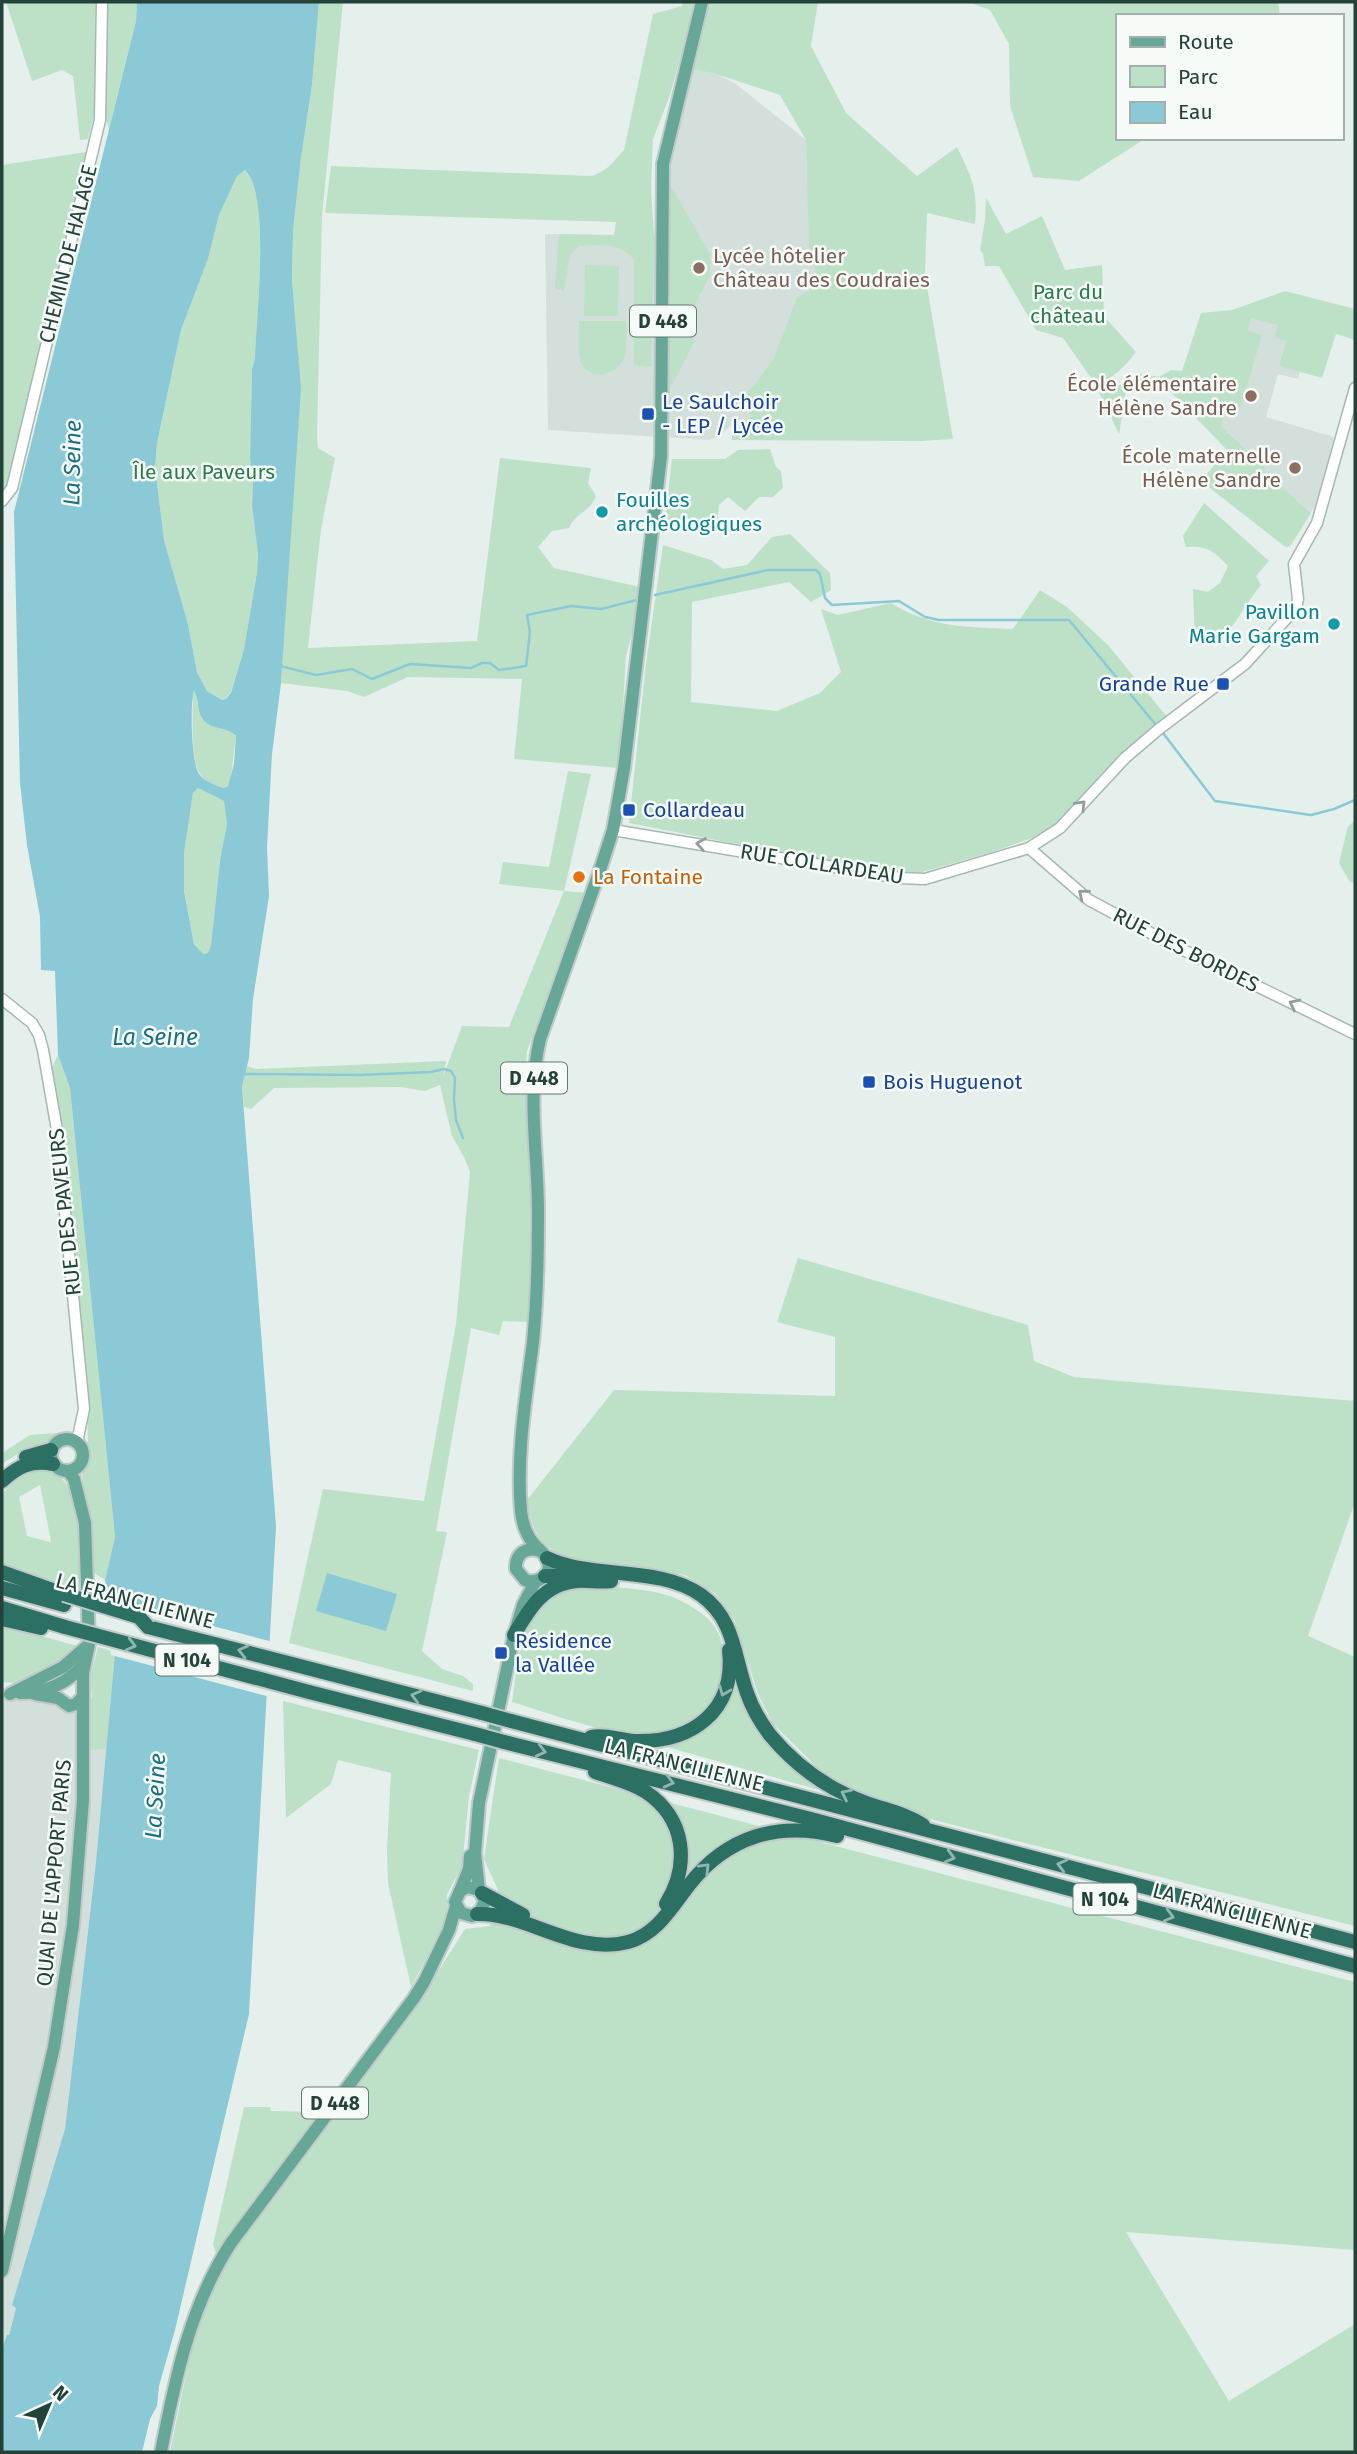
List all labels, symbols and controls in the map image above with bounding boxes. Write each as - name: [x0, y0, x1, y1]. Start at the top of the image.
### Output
- legend: [1116, 14, 1343, 140]
- text: Route: [1178, 29, 1234, 55]
- text: Parc: [1178, 64, 1218, 90]
- text: Eau: [1178, 99, 1213, 125]
- street label: CHEMIN DE HALAGE: [33, 162, 103, 346]
- place label: Lycée hôtelier Château des Coudraies: [713, 243, 930, 293]
- marker: Lycée hôtelier Château des Coudraies: [691, 260, 707, 276]
- park label: Parc du château: [1030, 279, 1106, 329]
- road number: D 448: [630, 306, 696, 336]
- place label: École élémentaire Hélène Sandre: [1067, 371, 1237, 421]
- marker: École élémentaire Hélène Sandre: [1243, 388, 1259, 404]
- place label: Le Saulchoir - LEP / Lycée: [662, 389, 784, 439]
- marker: Le Saulchoir - LEP / Lycée: [640, 406, 656, 422]
- water label: La Seine: [57, 420, 87, 506]
- place label: École maternelle Hélène Sandre: [1122, 443, 1281, 493]
- park label: Île aux Paveurs: [132, 459, 275, 485]
- marker: École maternelle Hélène Sandre: [1287, 460, 1303, 476]
- place label: Fouilles archéologiques: [616, 487, 762, 537]
- marker: Fouilles archéologiques: [594, 504, 610, 520]
- place label: Pavillon Marie Gargam: [1189, 599, 1320, 649]
- marker: Pavillon Marie Gargam: [1326, 616, 1342, 632]
- place label: Grande Rue: [1099, 671, 1209, 697]
- marker: Grande Rue: [1215, 676, 1231, 692]
- place label: Collardeau: [643, 797, 745, 823]
- one-way arrow: [1073, 801, 1086, 814]
- marker: Collardeau: [621, 802, 637, 818]
- one-way arrow: [695, 837, 707, 852]
- street label: RUE COLLARDEAU: [738, 838, 906, 890]
- place label: La Fontaine: [593, 864, 703, 890]
- marker: La Fontaine: [571, 869, 587, 885]
- one-way arrow: [1079, 890, 1092, 902]
- street label: RUE DES BORDES: [1108, 902, 1264, 998]
- one-way arrow: [1289, 998, 1301, 1012]
- water label: La Seine: [112, 1023, 198, 1051]
- road number: D 448: [501, 1062, 567, 1094]
- place label: Bois Huguenot: [883, 1069, 1023, 1095]
- marker: Bois Huguenot: [861, 1074, 877, 1090]
- street label: RUE DES PAVEURS: [43, 1127, 87, 1297]
- street label: LA FRANCILIENNE: [53, 1567, 217, 1635]
- place label: Résidence la Vallée: [515, 1628, 612, 1678]
- one-way arrow: [125, 1637, 137, 1651]
- road number: N 104: [156, 1644, 218, 1676]
- one-way arrow: [237, 1645, 249, 1659]
- marker: Résidence la Vallée: [493, 1645, 509, 1661]
- one-way arrow: [719, 1684, 733, 1696]
- one-way arrow: [410, 1690, 422, 1704]
- street label: LA FRANCILIENNE: [602, 1733, 766, 1797]
- one-way arrow: [535, 1743, 547, 1757]
- water label: La Seine: [139, 1752, 171, 1840]
- street label: QUAI DE L'APPORT PARIS: [31, 1758, 77, 1988]
- one-way arrow: [663, 1774, 675, 1788]
- one-way arrow: [841, 1788, 853, 1802]
- one-way arrow: [943, 1849, 955, 1864]
- one-way arrow: [1056, 1859, 1068, 1873]
- one-way arrow: [696, 1863, 709, 1876]
- street label: LA FRANCILIENNE: [1150, 1877, 1314, 1945]
- road number: N 104: [1074, 1884, 1136, 1914]
- one-way arrow: [1163, 1908, 1175, 1922]
- road number: D 448: [302, 2088, 368, 2118]
- north arrow: [14, 2370, 84, 2440]
- text: N: [48, 2380, 73, 2406]

